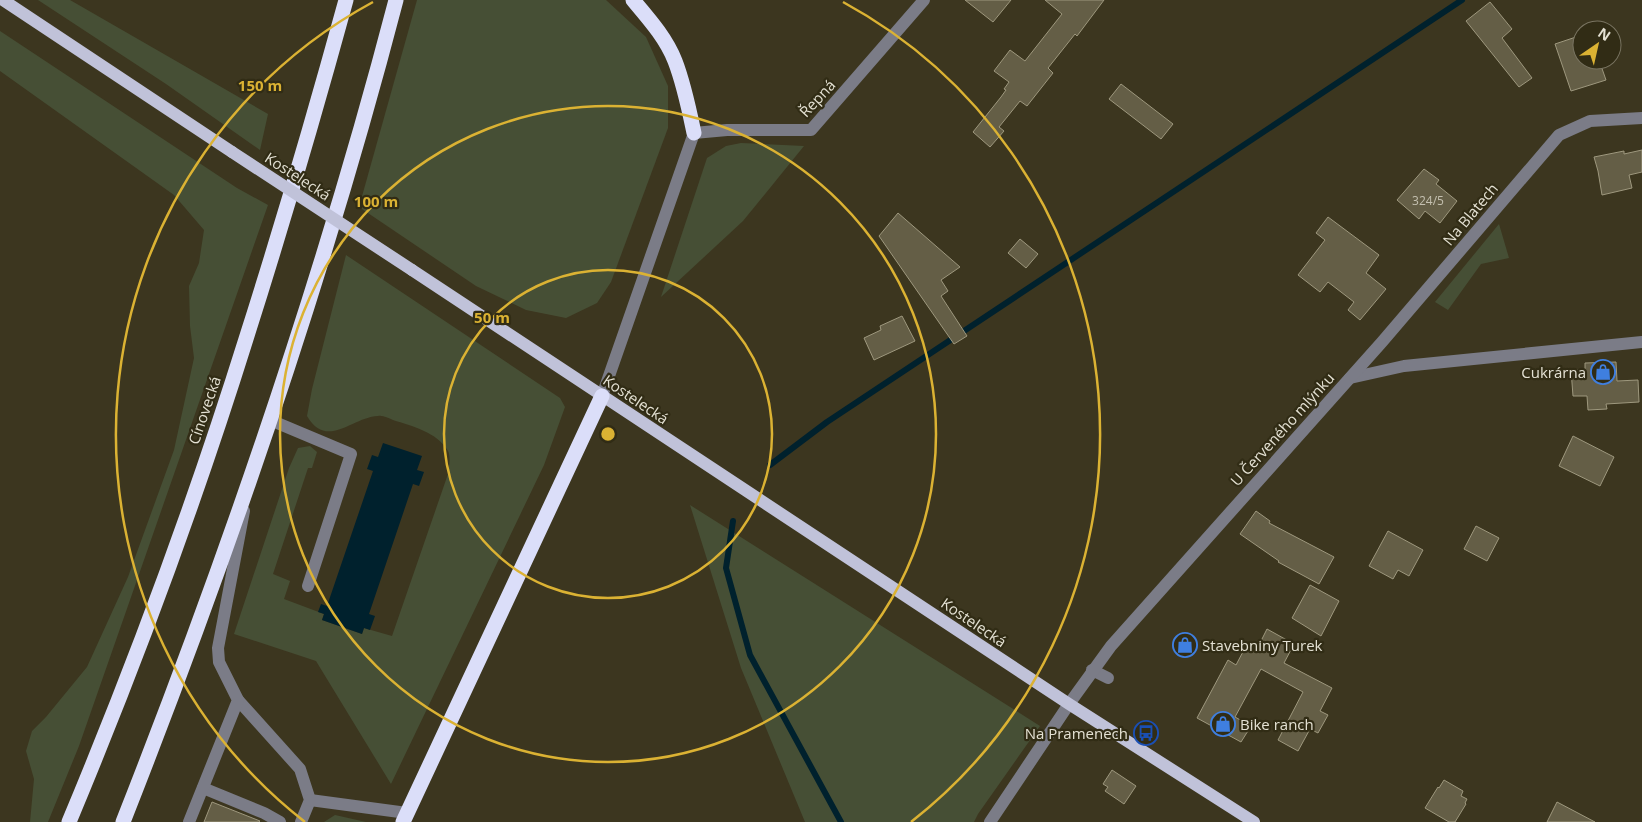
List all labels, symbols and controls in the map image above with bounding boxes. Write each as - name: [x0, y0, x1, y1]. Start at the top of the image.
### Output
- north arrow: [1572, 20, 1622, 70]
- text: N: [1595, 23, 1615, 45]
- text: 150 m: [238, 75, 282, 95]
- street label: Řepná: [795, 75, 839, 121]
- street label: Kostelecká: [261, 147, 335, 205]
- street label: Na Blatech: [1438, 179, 1502, 249]
- text: 100 m: [354, 191, 398, 211]
- house number: 324/5: [1412, 192, 1444, 209]
- text: 50 m: [474, 307, 510, 327]
- shop icon: Cukrárna: [1590, 359, 1616, 385]
- place label: Cukrárna: [1521, 362, 1586, 382]
- street label: U Červeného mlýnku: [1226, 368, 1338, 490]
- street label: Kostelecká: [599, 370, 673, 428]
- street label: Cínovecká: [183, 373, 225, 447]
- centre of rings: [599, 425, 617, 443]
- street label: Kostelecká: [937, 593, 1011, 651]
- shop icon: Stavebniny Turek: [1172, 632, 1198, 658]
- place label: Stavebniny Turek: [1202, 635, 1323, 655]
- shop icon: Bike ranch: [1210, 711, 1236, 737]
- place label: Bike ranch: [1240, 714, 1314, 734]
- bus stop icon: Na Pramenech: [1133, 720, 1159, 746]
- place label: Na Pramenech: [1025, 723, 1128, 743]

